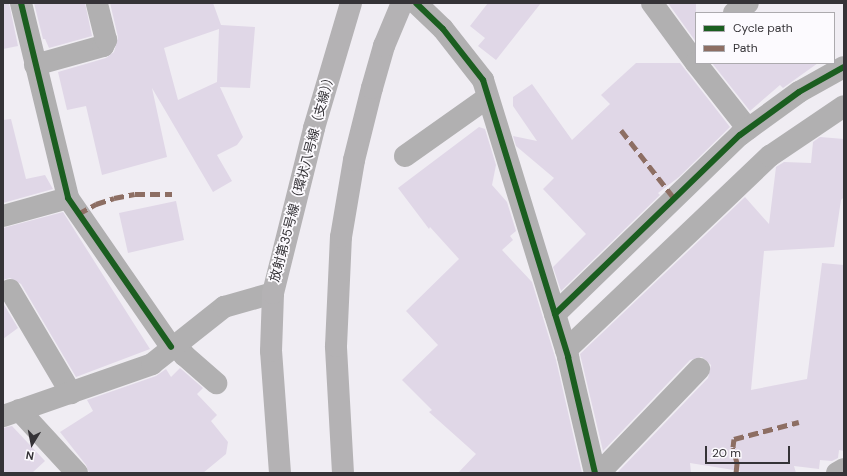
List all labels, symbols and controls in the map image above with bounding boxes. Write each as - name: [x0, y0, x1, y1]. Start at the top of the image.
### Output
- legend: [695, 12, 835, 64]
- text: Cycle path: [733, 20, 793, 36]
- text: Path: [733, 40, 758, 56]
- street label: 放射第35号線（環状八号線（支線））: [267, 70, 339, 284]
- north arrow: [12, 424, 52, 464]
- scale bar: [707, 438, 792, 464]
- text: 20 m: [712, 445, 741, 461]
- text: N: [25, 448, 35, 463]

